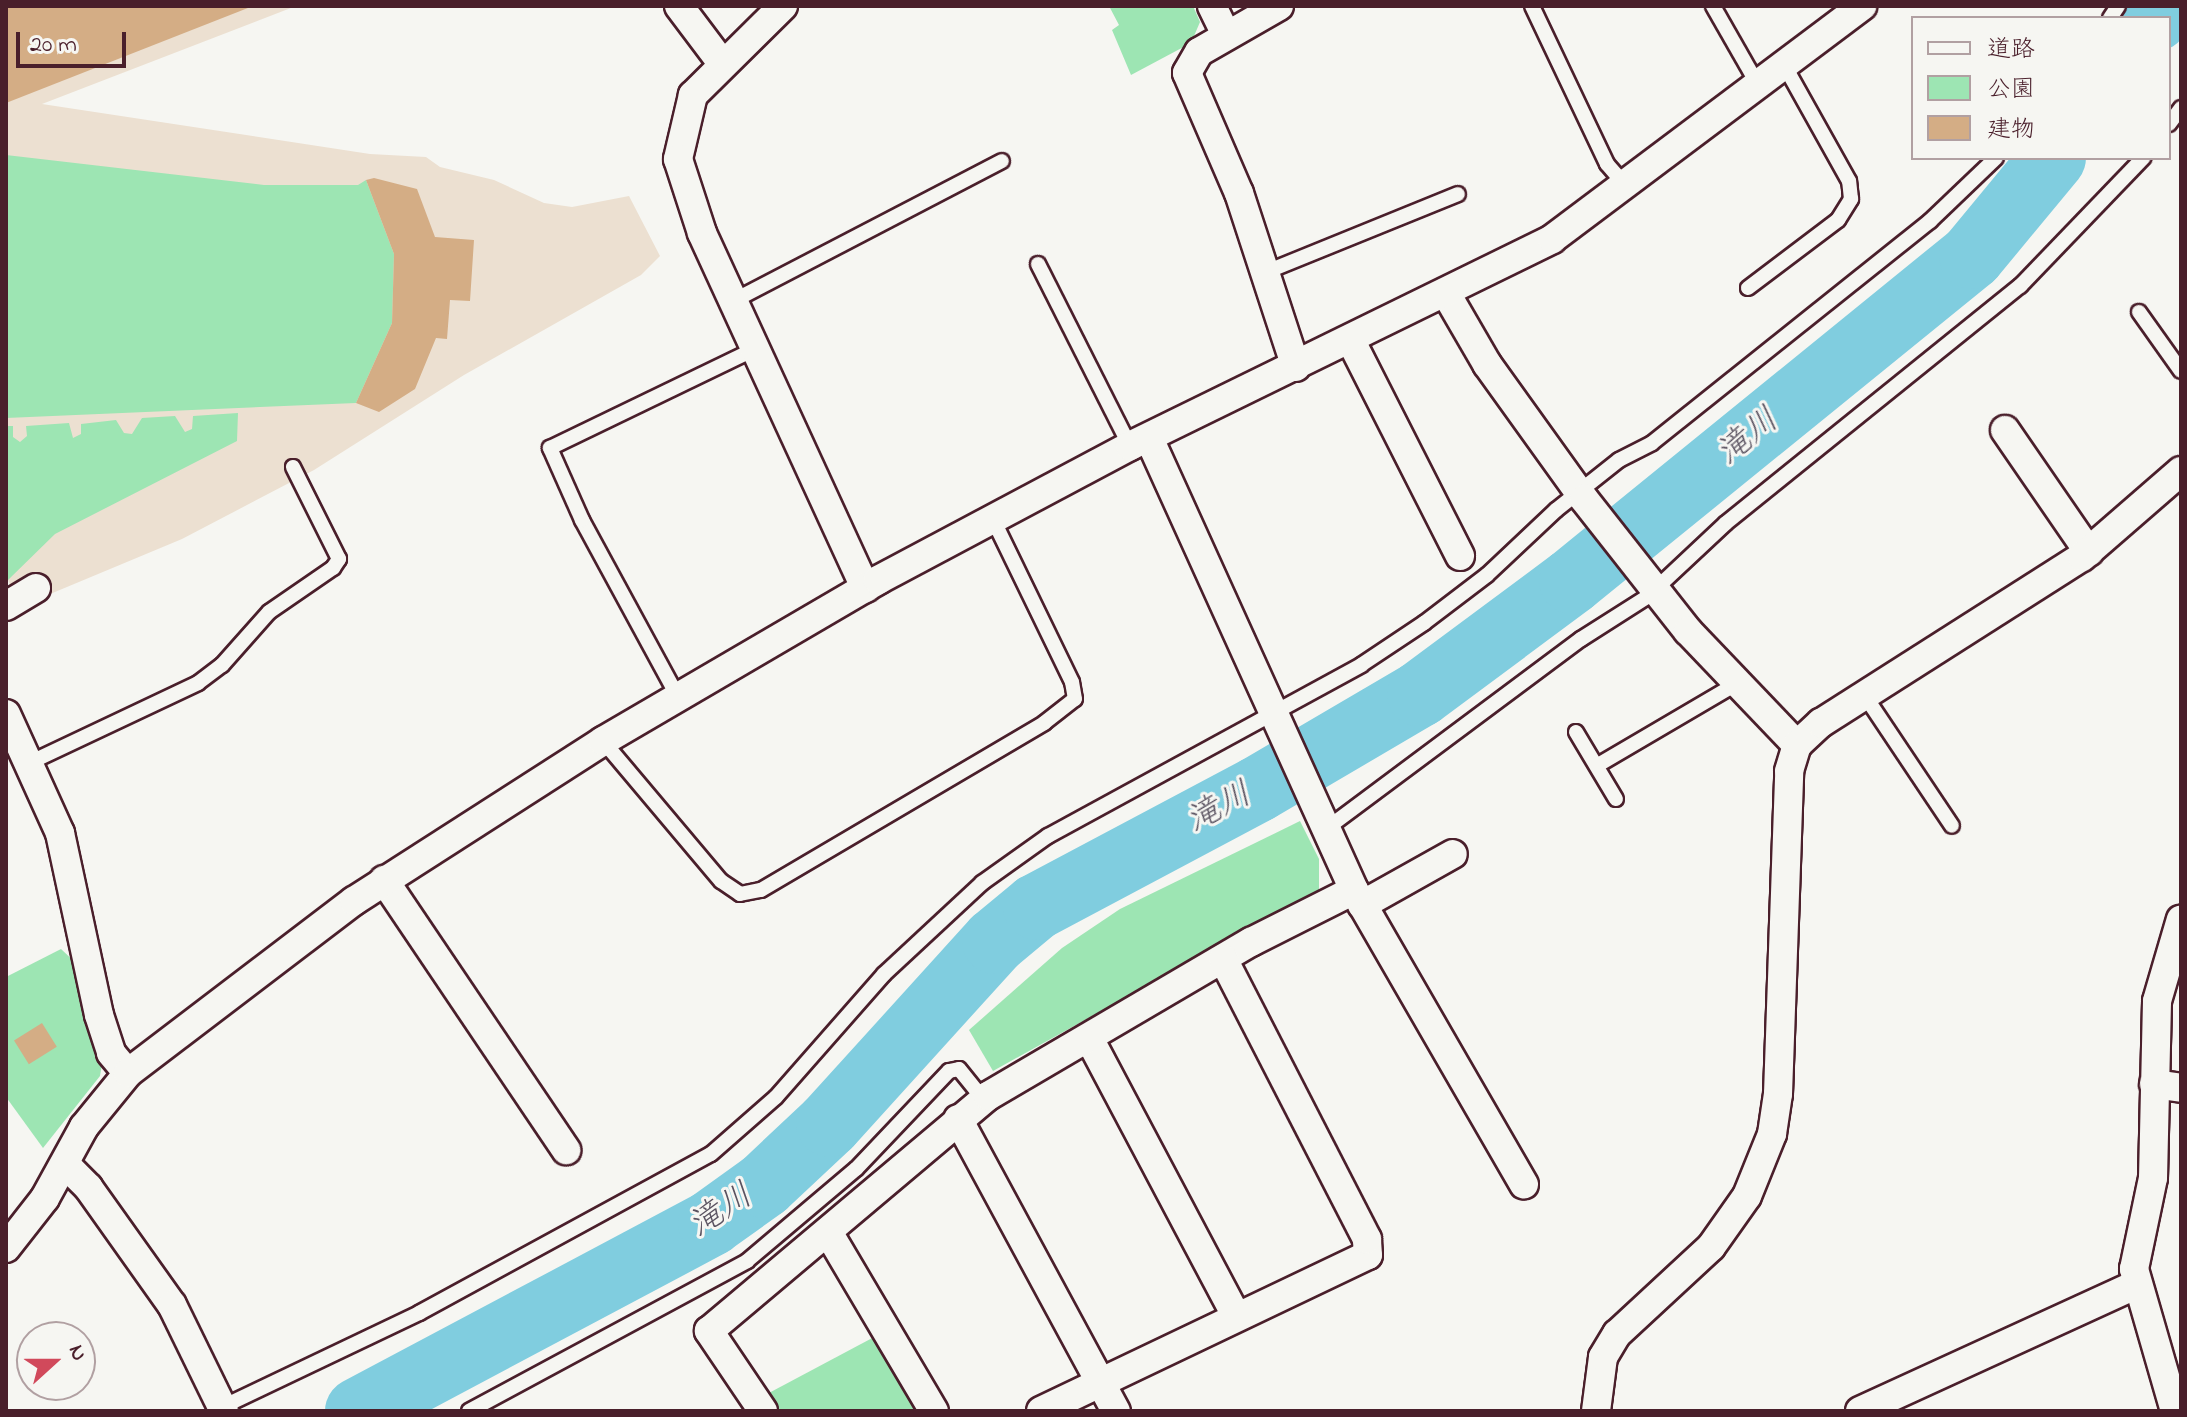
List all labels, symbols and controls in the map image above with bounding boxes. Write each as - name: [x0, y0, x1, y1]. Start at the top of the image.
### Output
- scale bar: [20, 16, 130, 66]
- legend: [1911, 16, 2171, 160]
- text: 20 m: [30, 28, 77, 63]
- text: 道路: [1987, 33, 2035, 68]
- text: 公園: [1987, 73, 2035, 108]
- text: 建物: [1987, 113, 2035, 148]
- water label: 滝川: [1710, 401, 1788, 475]
- water label: 滝川: [1180, 775, 1260, 843]
- water label: 滝川: [682, 1176, 762, 1248]
- north arrow: [16, 1321, 96, 1401]
- text: N: [59, 1340, 94, 1366]

